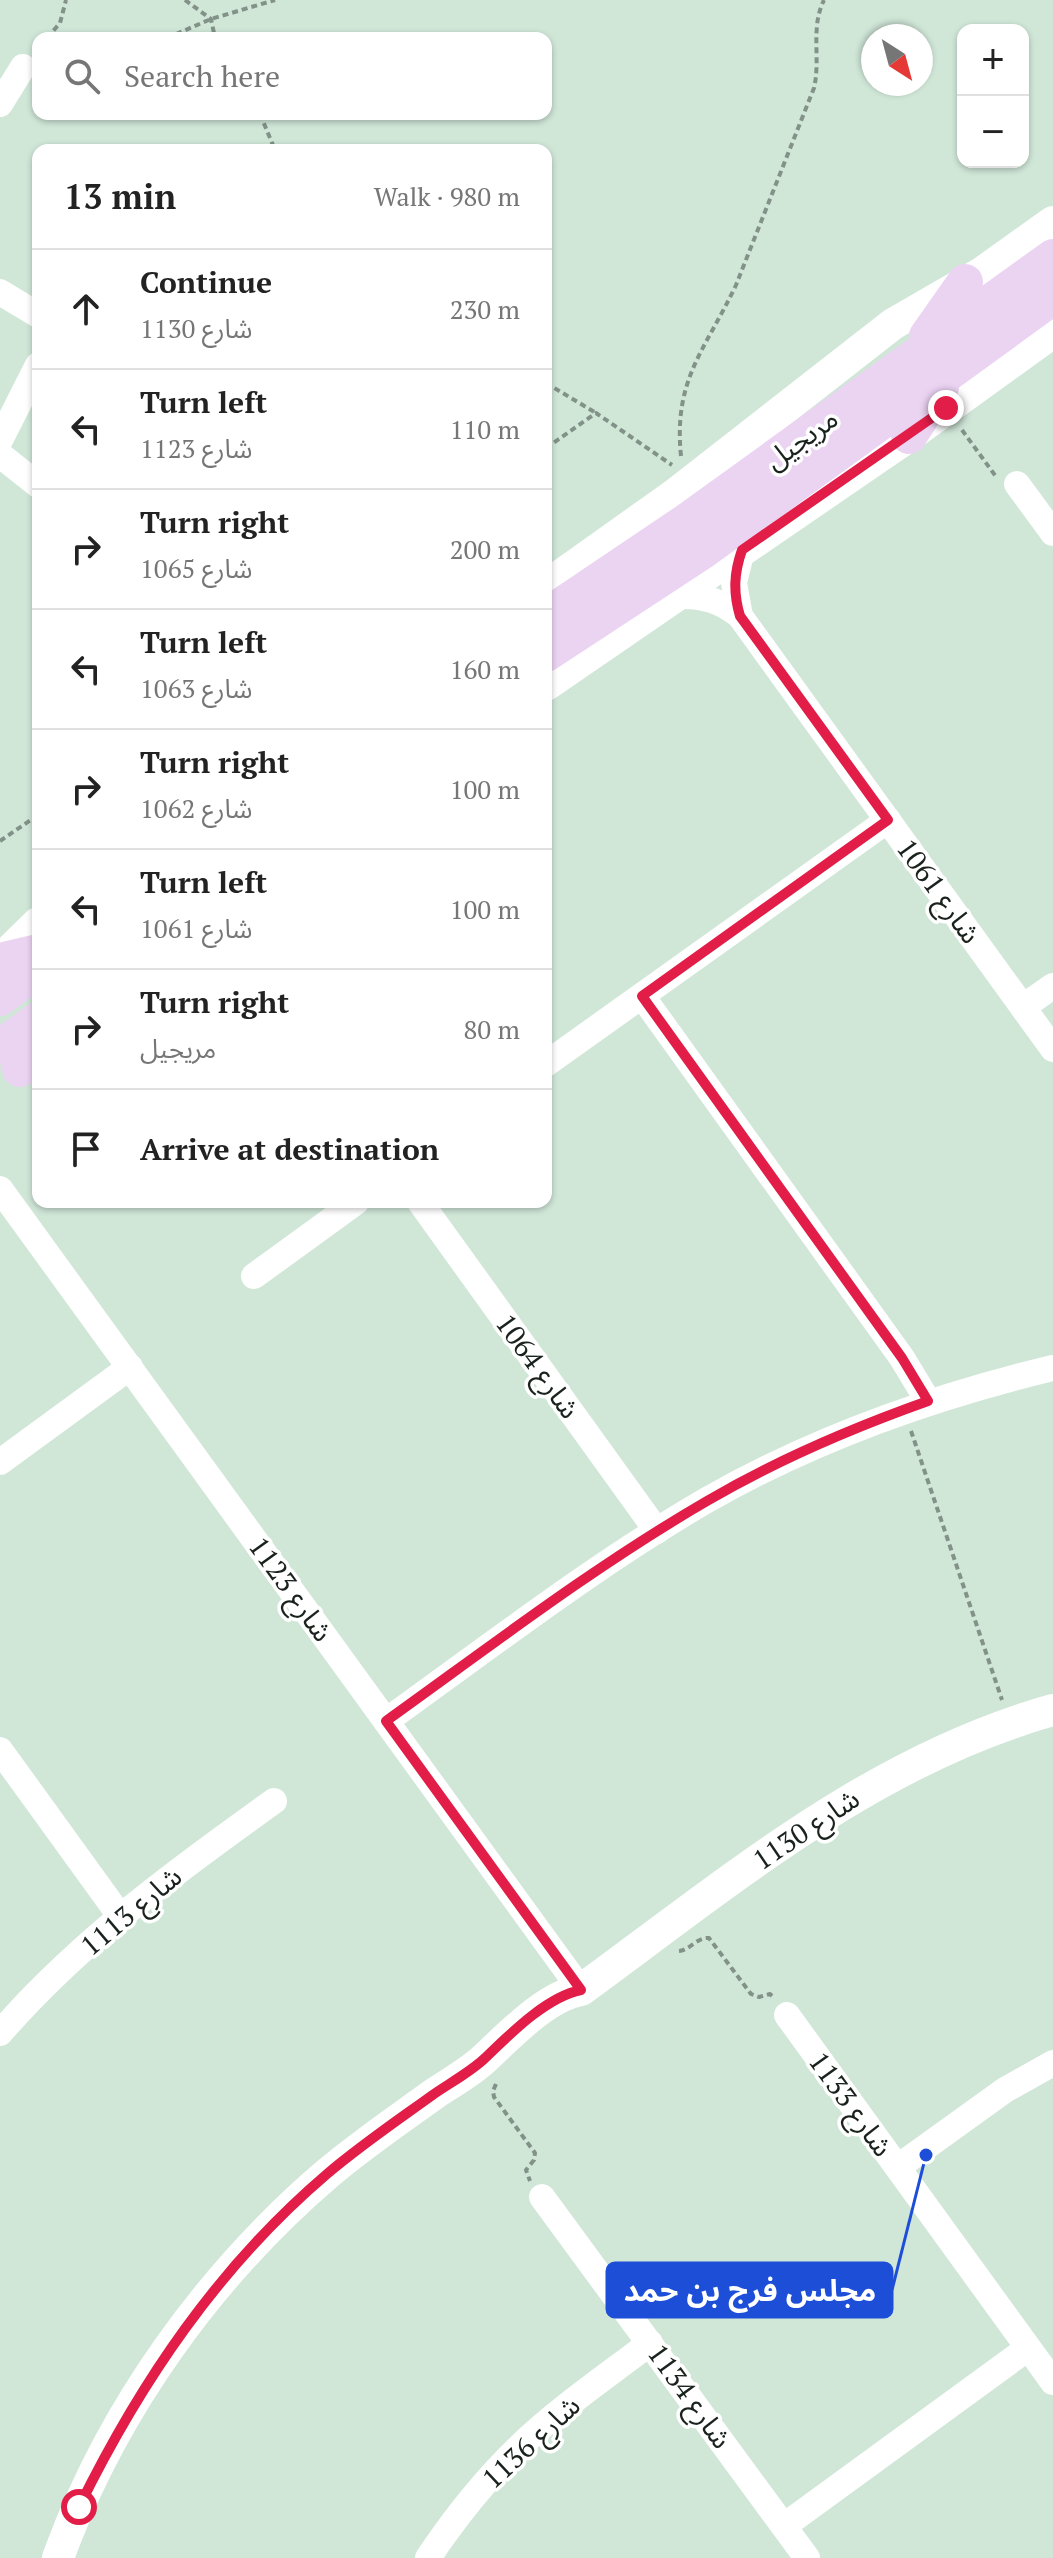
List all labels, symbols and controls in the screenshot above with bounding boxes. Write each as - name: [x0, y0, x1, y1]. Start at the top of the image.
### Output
- north arrow: [861, 24, 933, 96]
- map controls: [957, 24, 1029, 168]
- button: +: [957, 24, 1029, 96]
- search box: [32, 32, 552, 120]
- icon: search: [60, 54, 104, 98]
- text: Search here: [124, 56, 280, 96]
- button: −: [957, 96, 1029, 168]
- text: 13 min: [64, 174, 176, 219]
- text: Walk · 980 m: [374, 179, 520, 213]
- text: Continue: [140, 262, 272, 302]
- icon: ahead: [64, 287, 108, 331]
- text: 230 m: [450, 292, 520, 326]
- text: شارع 1130: [140, 311, 252, 345]
- text: Turn left: [140, 382, 267, 422]
- route end: [928, 390, 964, 426]
- street label: مريجيل: [757, 400, 845, 478]
- icon: left: [64, 407, 108, 451]
- text: 110 m: [450, 412, 520, 446]
- text: شارع 1123: [140, 431, 252, 465]
- text: Turn right: [140, 502, 289, 542]
- icon: right: [64, 527, 108, 571]
- text: 200 m: [450, 532, 520, 566]
- text: شارع 1065: [140, 551, 252, 585]
- text: Turn left: [140, 622, 267, 662]
- icon: left: [64, 647, 108, 691]
- text: 160 m: [450, 652, 520, 686]
- text: شارع 1063: [140, 671, 252, 705]
- text: Turn right: [140, 742, 289, 782]
- icon: right: [64, 767, 108, 811]
- text: 100 m: [450, 772, 520, 806]
- text: شارع 1062: [140, 791, 252, 825]
- street label: شارع 1061: [886, 831, 990, 952]
- text: Turn left: [140, 862, 267, 902]
- icon: left: [64, 887, 108, 931]
- text: 100 m: [450, 892, 520, 926]
- text: شارع 1061: [140, 911, 252, 945]
- text: Turn right: [140, 982, 289, 1022]
- icon: right: [64, 1007, 108, 1051]
- text: 80 m: [464, 1012, 520, 1046]
- text: مريجيل: [140, 1031, 216, 1065]
- icon: arrive: [64, 1127, 108, 1171]
- text: Arrive at destination: [140, 1129, 439, 1169]
- street label: شارع 1064: [485, 1306, 589, 1427]
- street label: شارع 1123: [238, 1529, 342, 1650]
- street label: شارع 1130: [745, 1779, 868, 1880]
- street label: شارع 1113: [72, 1858, 191, 1966]
- street label: شارع 1133: [798, 2044, 902, 2165]
- callout: مجلس فرج بن حمد: [607, 2263, 892, 2317]
- text: مجلس فرج بن حمد: [624, 2270, 876, 2313]
- street label: شارع 1134: [637, 2336, 741, 2457]
- street label: شارع 1136: [474, 2387, 590, 2499]
- route start: [61, 2489, 97, 2525]

